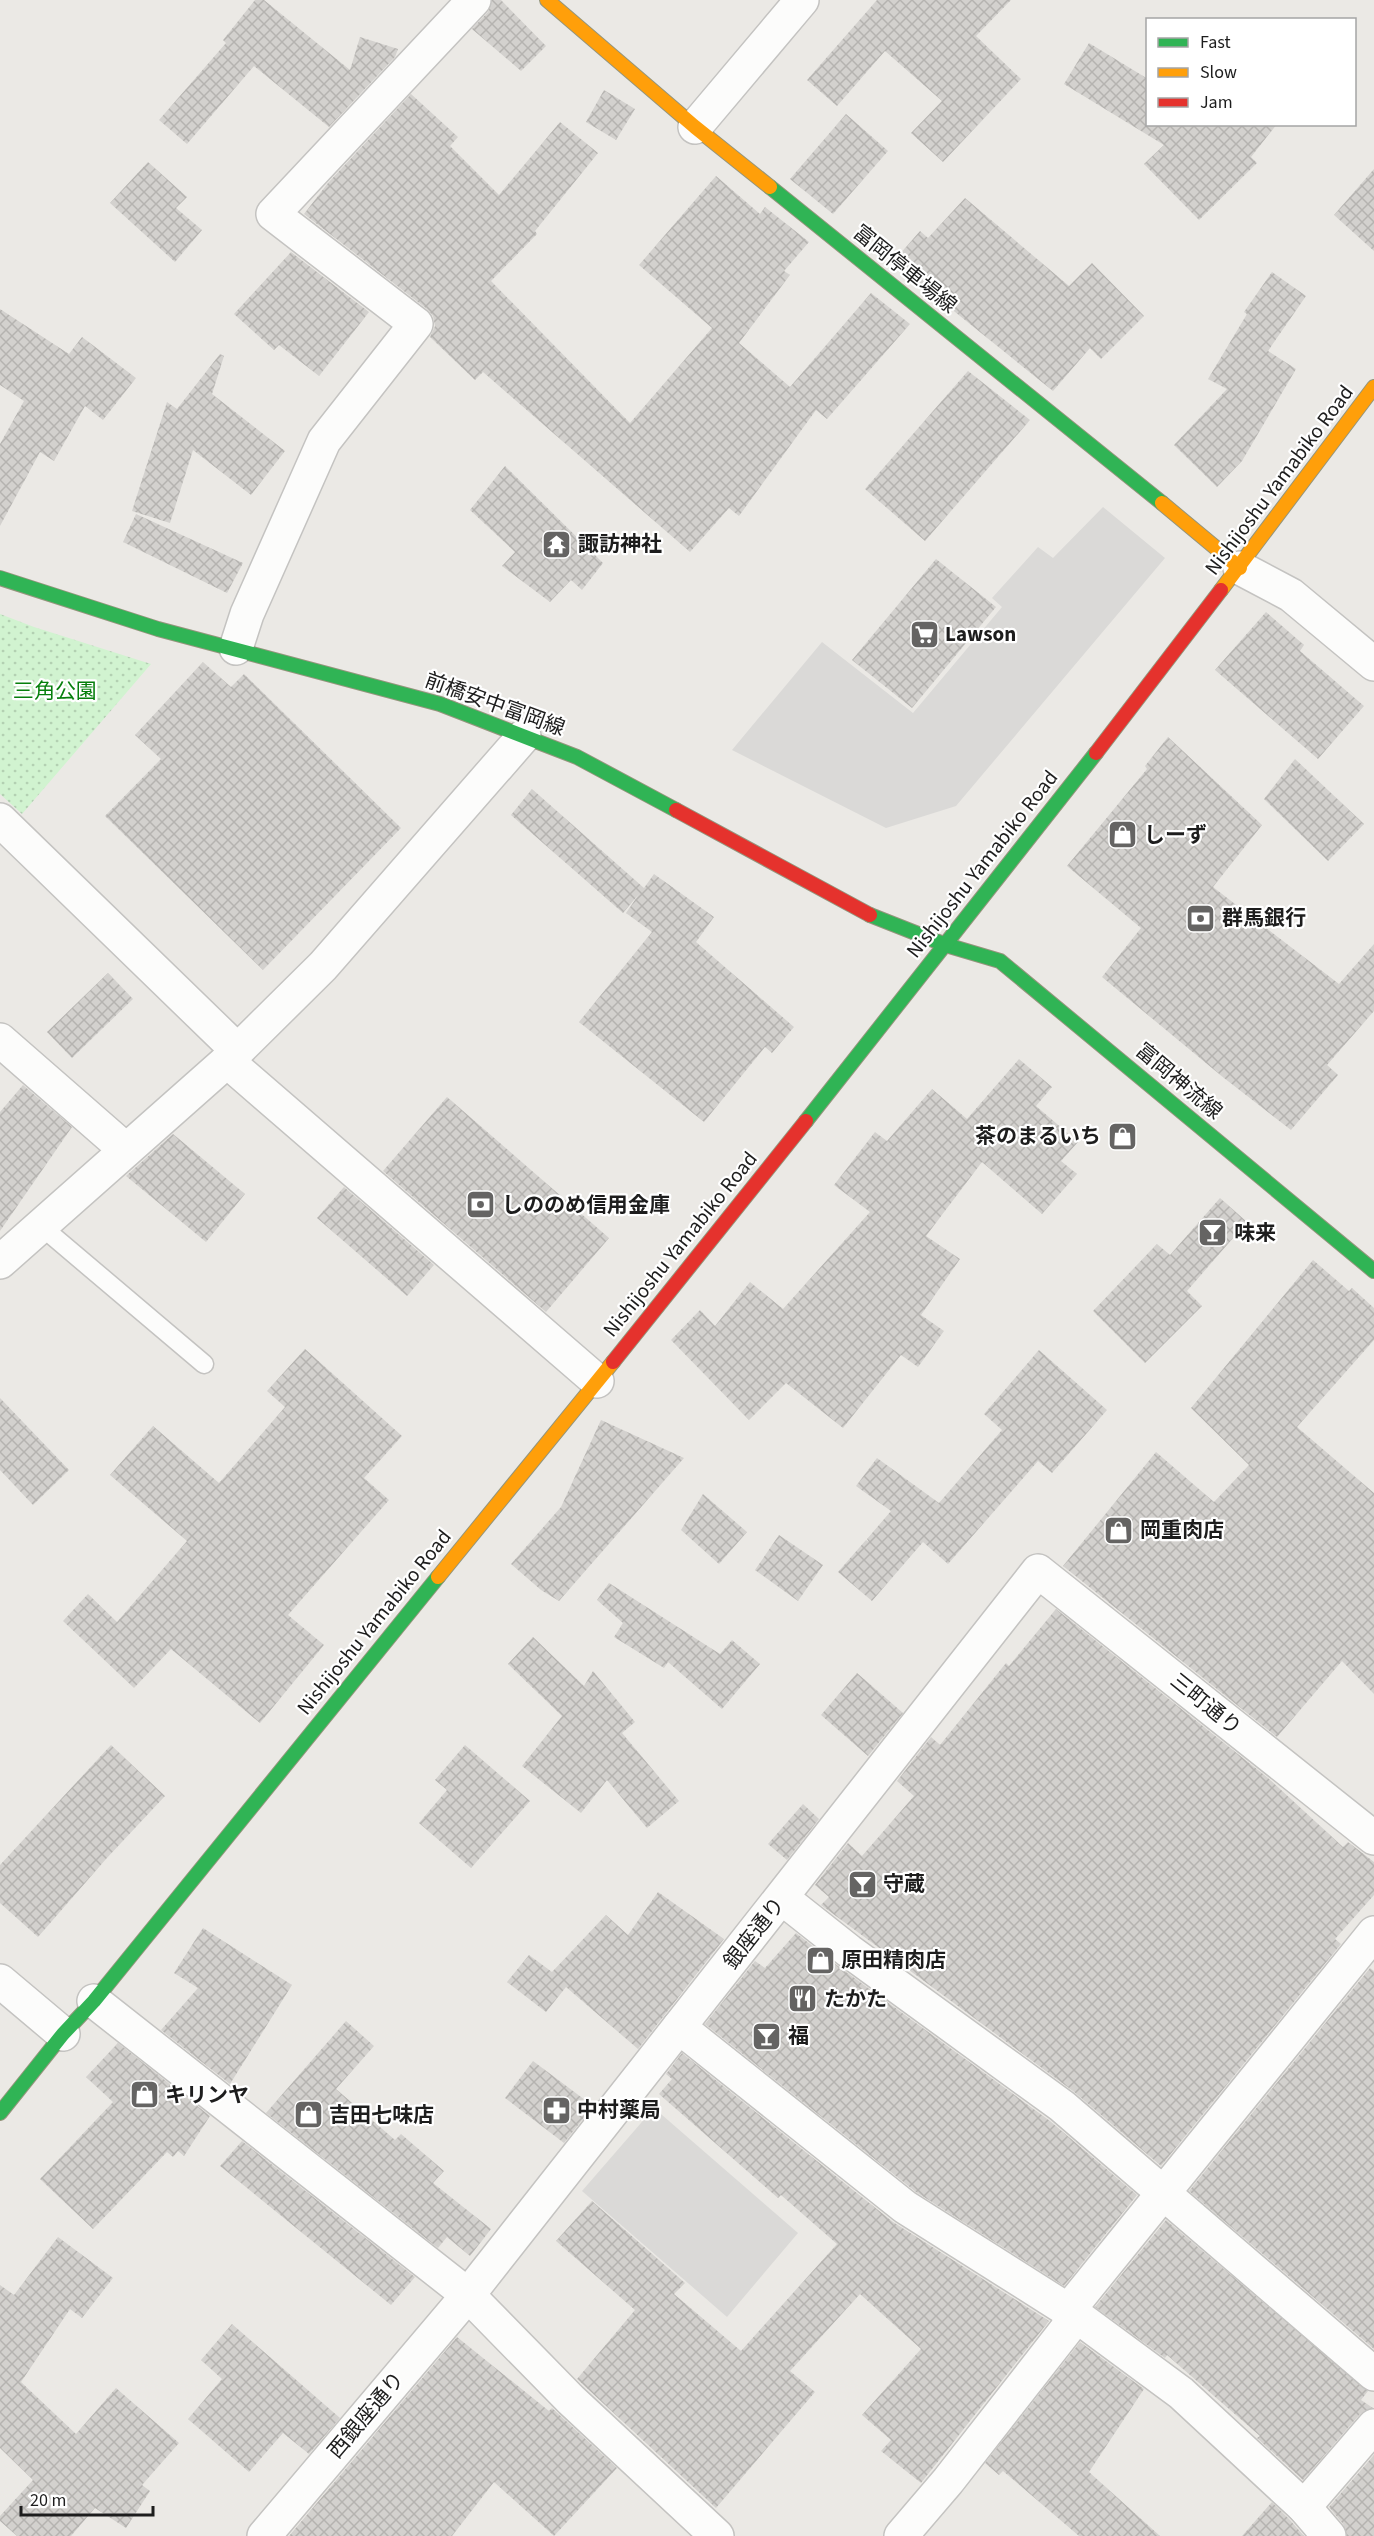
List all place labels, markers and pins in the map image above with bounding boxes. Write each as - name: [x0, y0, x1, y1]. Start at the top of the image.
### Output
- temple icon: 諏訪神社: [541, 528, 573, 560]
- place label: 諏訪神社: [578, 529, 662, 559]
- supermarket icon: Lawson: [908, 618, 940, 650]
- place label: Lawson: [945, 619, 1016, 649]
- shop icon: しーず: [1107, 819, 1139, 851]
- place label: しーず: [1144, 820, 1207, 850]
- bank icon: 群馬銀行: [1185, 902, 1217, 934]
- place label: 群馬銀行: [1222, 903, 1306, 933]
- shop icon: 茶のまるいち: [1106, 1120, 1138, 1152]
- place label: 茶のまるいち: [975, 1121, 1101, 1151]
- bank icon: しののめ信用金庫: [465, 1189, 497, 1221]
- place label: しののめ信用金庫: [502, 1190, 670, 1220]
- bar icon: 味来: [1197, 1217, 1229, 1249]
- place label: 味来: [1234, 1218, 1276, 1248]
- shop icon: 岡重肉店: [1103, 1514, 1135, 1546]
- place label: 岡重肉店: [1140, 1515, 1224, 1545]
- bar icon: 守蔵: [846, 1868, 878, 1900]
- place label: 守蔵: [883, 1869, 925, 1899]
- shop icon: 原田精肉店: [804, 1944, 836, 1976]
- place label: 原田精肉店: [841, 1945, 946, 1975]
- restaurant icon: たかた: [787, 1983, 819, 2015]
- place label: たかた: [824, 1984, 887, 2014]
- bar icon: 福: [751, 2020, 783, 2052]
- place label: 福: [788, 2021, 809, 2051]
- shop icon: キリンヤ: [128, 2079, 160, 2111]
- place label: キリンヤ: [165, 2080, 249, 2110]
- pharmacy icon: 中村薬局: [540, 2094, 572, 2126]
- place label: 中村薬局: [577, 2095, 661, 2125]
- shop icon: 吉田七味店: [292, 2099, 324, 2131]
- place label: 吉田七味店: [329, 2100, 434, 2130]

